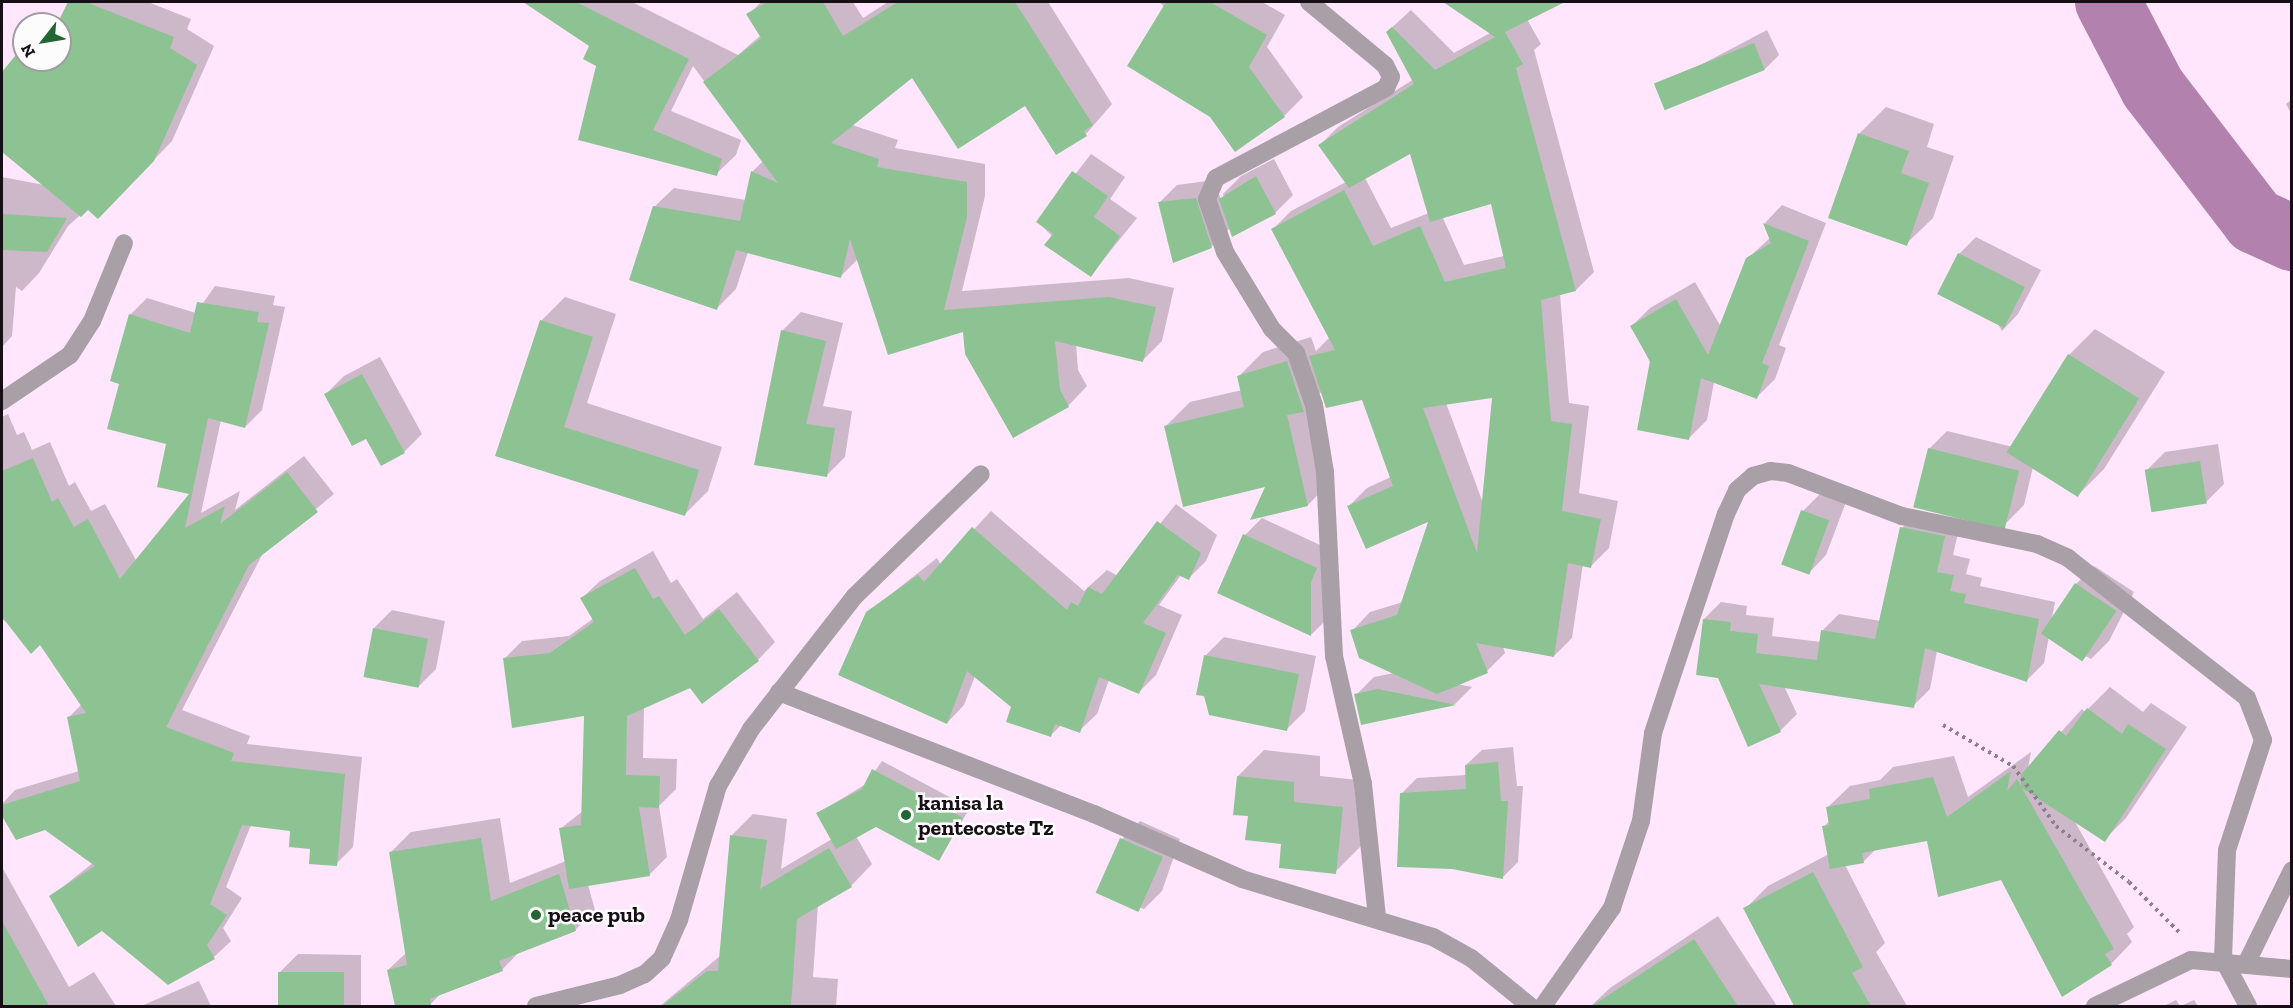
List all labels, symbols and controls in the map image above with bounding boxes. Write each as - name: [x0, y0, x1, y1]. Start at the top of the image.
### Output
- north arrow: [12, 12, 72, 72]
- text: N: [17, 40, 39, 61]
- place label: kanisa la pentecoste Tz: [918, 789, 1054, 840]
- marker: kanisa la pentecoste Tz: [899, 808, 913, 822]
- place label: peace pub: [548, 902, 645, 928]
- marker: peace pub: [529, 908, 543, 922]

